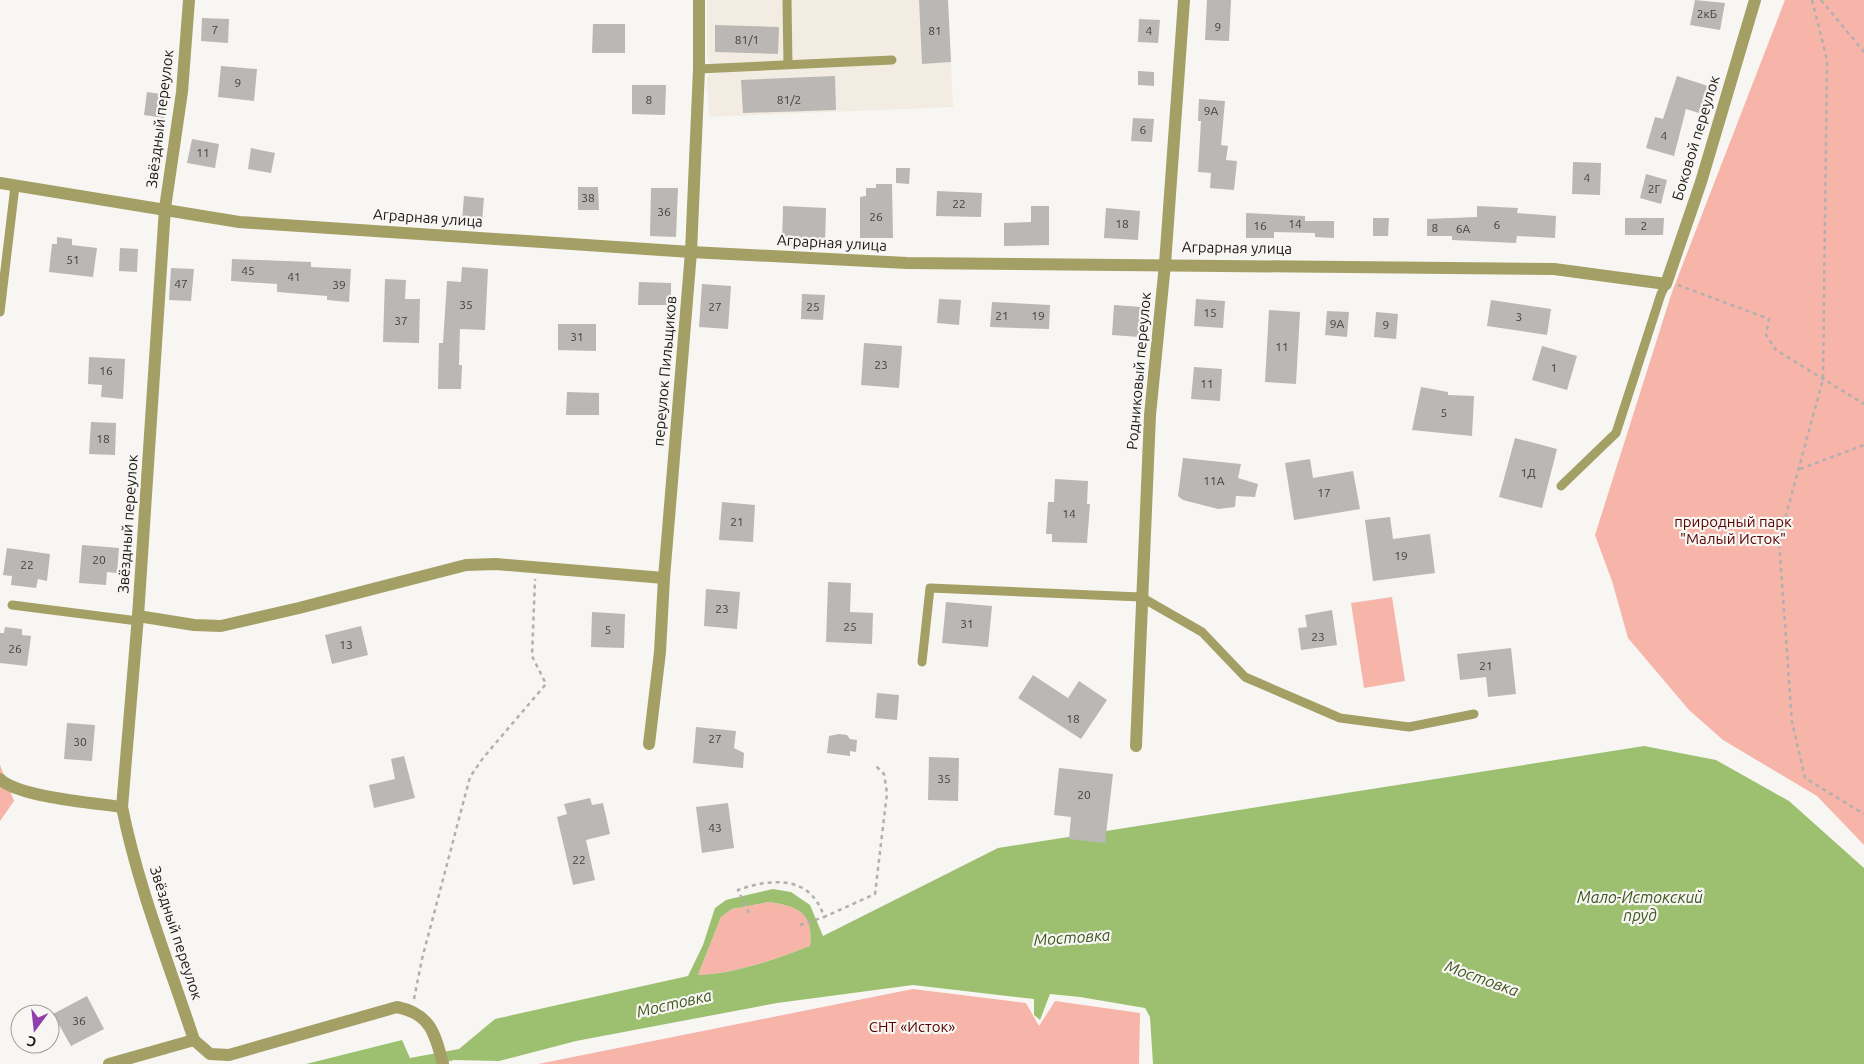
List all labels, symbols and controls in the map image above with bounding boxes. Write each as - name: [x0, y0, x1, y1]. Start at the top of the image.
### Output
- house number: 2кБ: [1697, 7, 1717, 20]
- house number: 9: [1215, 20, 1221, 33]
- house number: 7: [212, 23, 218, 36]
- house number: 81: [928, 24, 942, 37]
- house number: 4: [1146, 24, 1153, 37]
- house number: 81/1: [735, 33, 759, 46]
- street label: Звёздный переулок: [143, 48, 176, 189]
- street label: Боковой переулок: [1668, 73, 1723, 202]
- house number: 9: [235, 76, 241, 89]
- house number: 8: [646, 93, 653, 106]
- house number: 81/2: [777, 93, 801, 106]
- house number: 9А: [1204, 104, 1218, 117]
- house number: 6: [1140, 123, 1147, 136]
- house number: 4: [1661, 129, 1668, 142]
- house number: 11: [196, 146, 210, 159]
- house number: 4: [1584, 171, 1591, 184]
- house number: 2Г: [1648, 182, 1660, 195]
- house number: 38: [581, 191, 595, 204]
- house number: 22: [952, 197, 966, 210]
- street label: Аграрная улица: [373, 205, 484, 230]
- house number: 36: [657, 205, 671, 218]
- house number: 26: [869, 210, 883, 223]
- house number: 18: [1115, 217, 1129, 230]
- house number: 14: [1288, 217, 1302, 230]
- house number: 6: [1494, 218, 1501, 231]
- house number: 16: [1253, 219, 1267, 232]
- house number: 2: [1641, 219, 1647, 232]
- house number: 8: [1432, 221, 1439, 234]
- house number: 6А: [1456, 222, 1470, 235]
- street label: Аграрная улица: [777, 231, 887, 254]
- street label: Аграрная улица: [1182, 238, 1292, 257]
- house number: 51: [66, 253, 80, 266]
- house number: 45: [241, 264, 255, 277]
- house number: 41: [287, 270, 301, 283]
- house number: 47: [174, 277, 188, 290]
- house number: 39: [332, 278, 346, 291]
- street label: Родниковый переулок: [1123, 291, 1154, 450]
- street label: переулок Пильщиков: [649, 295, 680, 447]
- house number: 35: [459, 298, 473, 311]
- house number: 27: [708, 300, 722, 313]
- house number: 25: [806, 300, 820, 313]
- house number: 15: [1203, 306, 1217, 319]
- house number: 21: [995, 309, 1009, 322]
- house number: 19: [1031, 309, 1045, 322]
- house number: 3: [1516, 310, 1522, 323]
- house number: 37: [394, 314, 408, 327]
- house number: 9А: [1330, 317, 1344, 330]
- house number: 9: [1383, 318, 1389, 331]
- house number: 31: [570, 330, 584, 343]
- house number: 11: [1275, 340, 1289, 353]
- house number: 23: [874, 358, 888, 371]
- house number: 1: [1551, 361, 1557, 374]
- house number: 16: [99, 364, 113, 377]
- house number: 11: [1200, 377, 1214, 390]
- house number: 5: [1441, 406, 1447, 419]
- house number: 18: [96, 432, 110, 445]
- street label: Звёздный переулок: [114, 454, 141, 594]
- house number: 1Д: [1520, 466, 1536, 479]
- house number: 11А: [1203, 474, 1225, 487]
- house number: 17: [1317, 486, 1331, 499]
- house number: 14: [1062, 507, 1076, 520]
- park label: природный парк "Малый Исток": [1674, 513, 1792, 547]
- house number: 21: [730, 515, 744, 528]
- house number: 19: [1394, 549, 1408, 562]
- house number: 20: [92, 553, 106, 566]
- house number: 22: [20, 558, 34, 571]
- house number: 23: [715, 602, 729, 615]
- house number: 31: [960, 617, 974, 630]
- house number: 25: [843, 620, 857, 633]
- house number: 5: [605, 623, 611, 636]
- house number: 23: [1311, 630, 1325, 643]
- house number: 13: [339, 638, 353, 651]
- house number: 26: [8, 642, 22, 655]
- house number: 21: [1479, 659, 1493, 672]
- house number: 18: [1066, 712, 1080, 725]
- house number: 27: [708, 732, 722, 745]
- house number: 30: [73, 735, 87, 748]
- house number: 35: [937, 772, 951, 785]
- house number: 20: [1077, 788, 1091, 801]
- house number: 43: [708, 821, 722, 834]
- house number: 22: [572, 853, 586, 866]
- street label: Звёздный переулок: [147, 864, 206, 1002]
- water label: Мало-Истокский пруд: [1577, 888, 1703, 924]
- water label: Мостовка: [1033, 925, 1111, 949]
- water label: Мостовка: [1443, 956, 1521, 1000]
- water label: Мостовка: [635, 986, 714, 1020]
- north arrow: [10, 1004, 60, 1054]
- house number: 36: [72, 1014, 86, 1027]
- park label: СНТ «Исток»: [869, 1018, 955, 1035]
- text: С: [25, 1033, 38, 1050]

